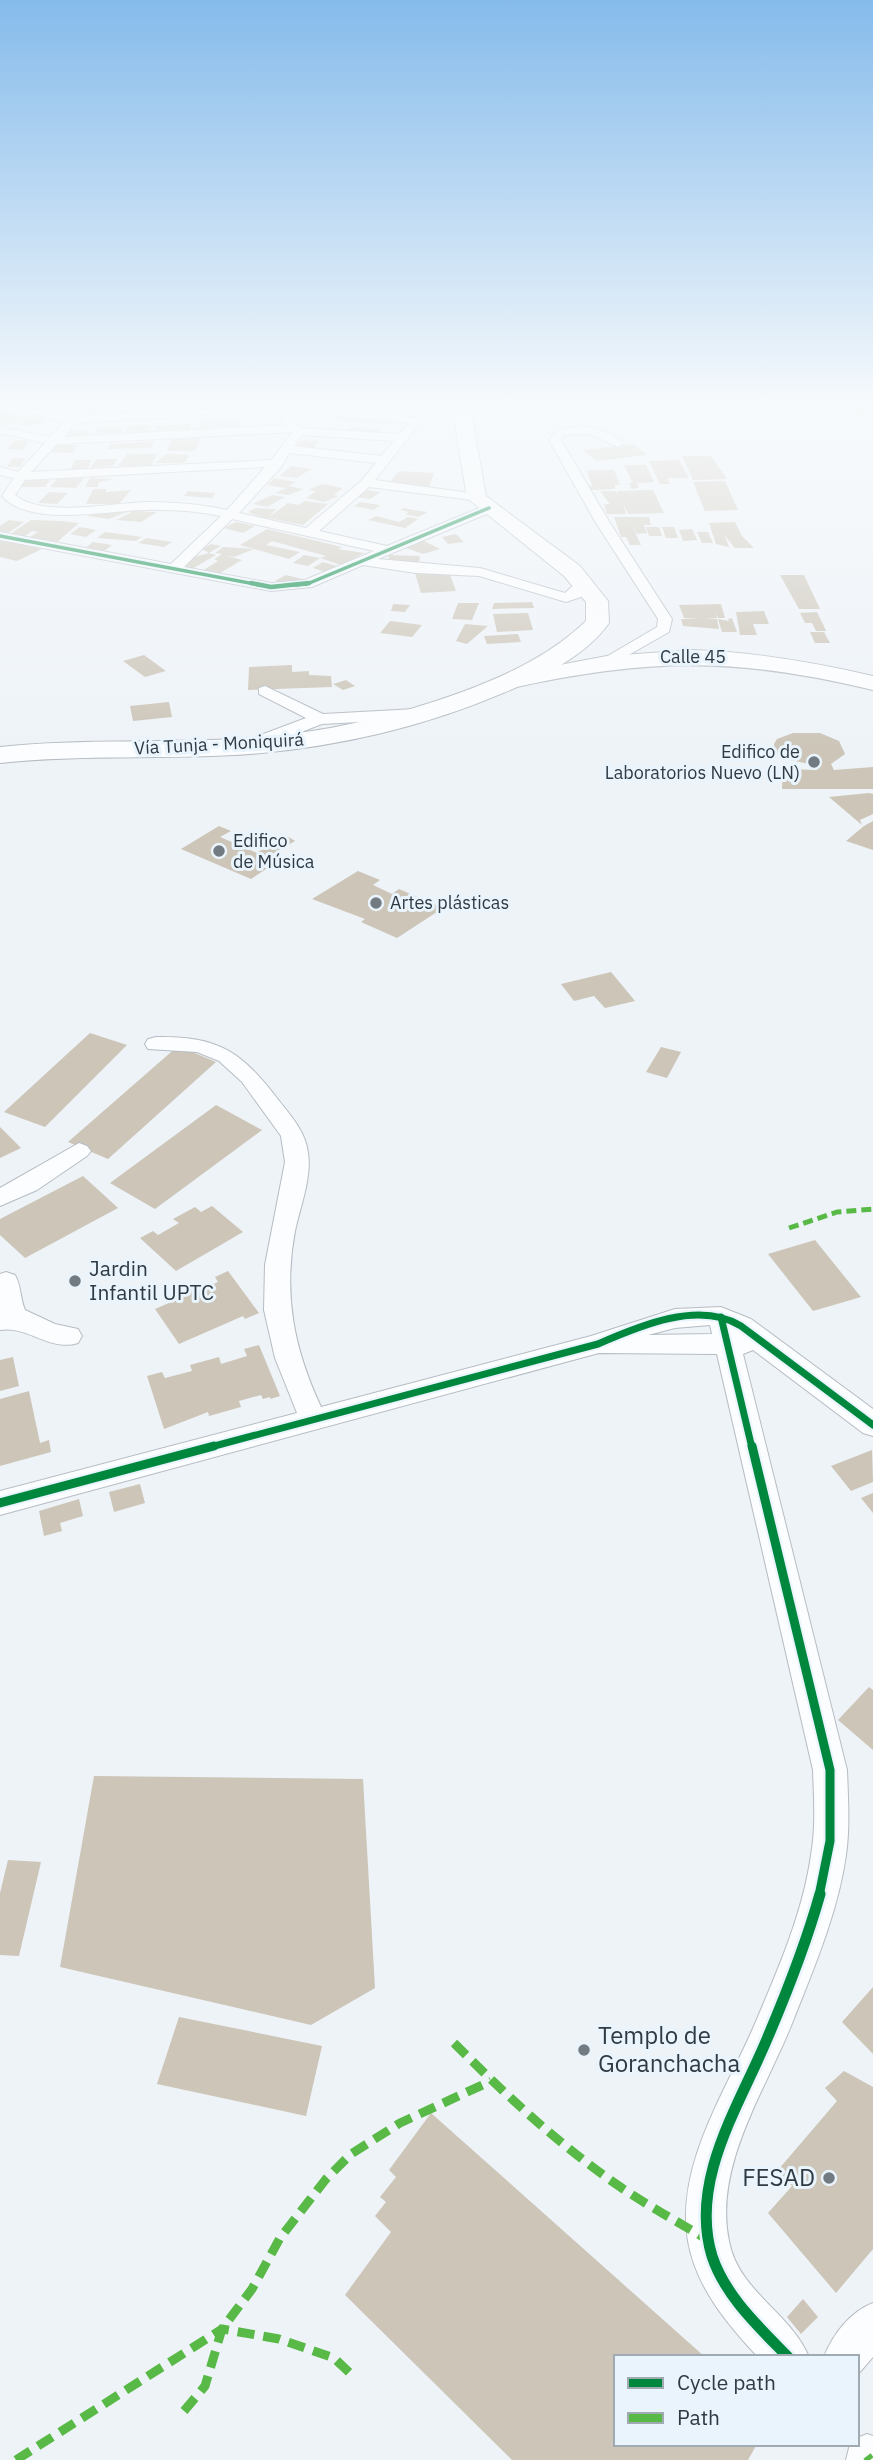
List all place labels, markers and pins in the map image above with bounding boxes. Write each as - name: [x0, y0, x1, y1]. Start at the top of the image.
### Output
- place label: Edifico de Laboratorios Nuevo (LN): [605, 740, 800, 784]
- marker: Edifico de Laboratorios Nuevo (LN): [806, 754, 822, 770]
- place label: Edifico de Música: [233, 829, 315, 873]
- marker: Edifico de Música: [211, 843, 227, 859]
- place label: Artes plásticas: [390, 891, 509, 914]
- marker: Artes plásticas: [368, 895, 384, 911]
- place label: Jardin Infantil UPTC: [89, 1254, 214, 1306]
- marker: Jardin Infantil UPTC: [67, 1273, 83, 1289]
- place label: Templo de Goranchacha: [598, 2019, 741, 2079]
- marker: Templo de Goranchacha: [576, 2042, 592, 2058]
- place label: FESAD: [742, 2161, 815, 2193]
- marker: FESAD: [821, 2170, 837, 2186]

